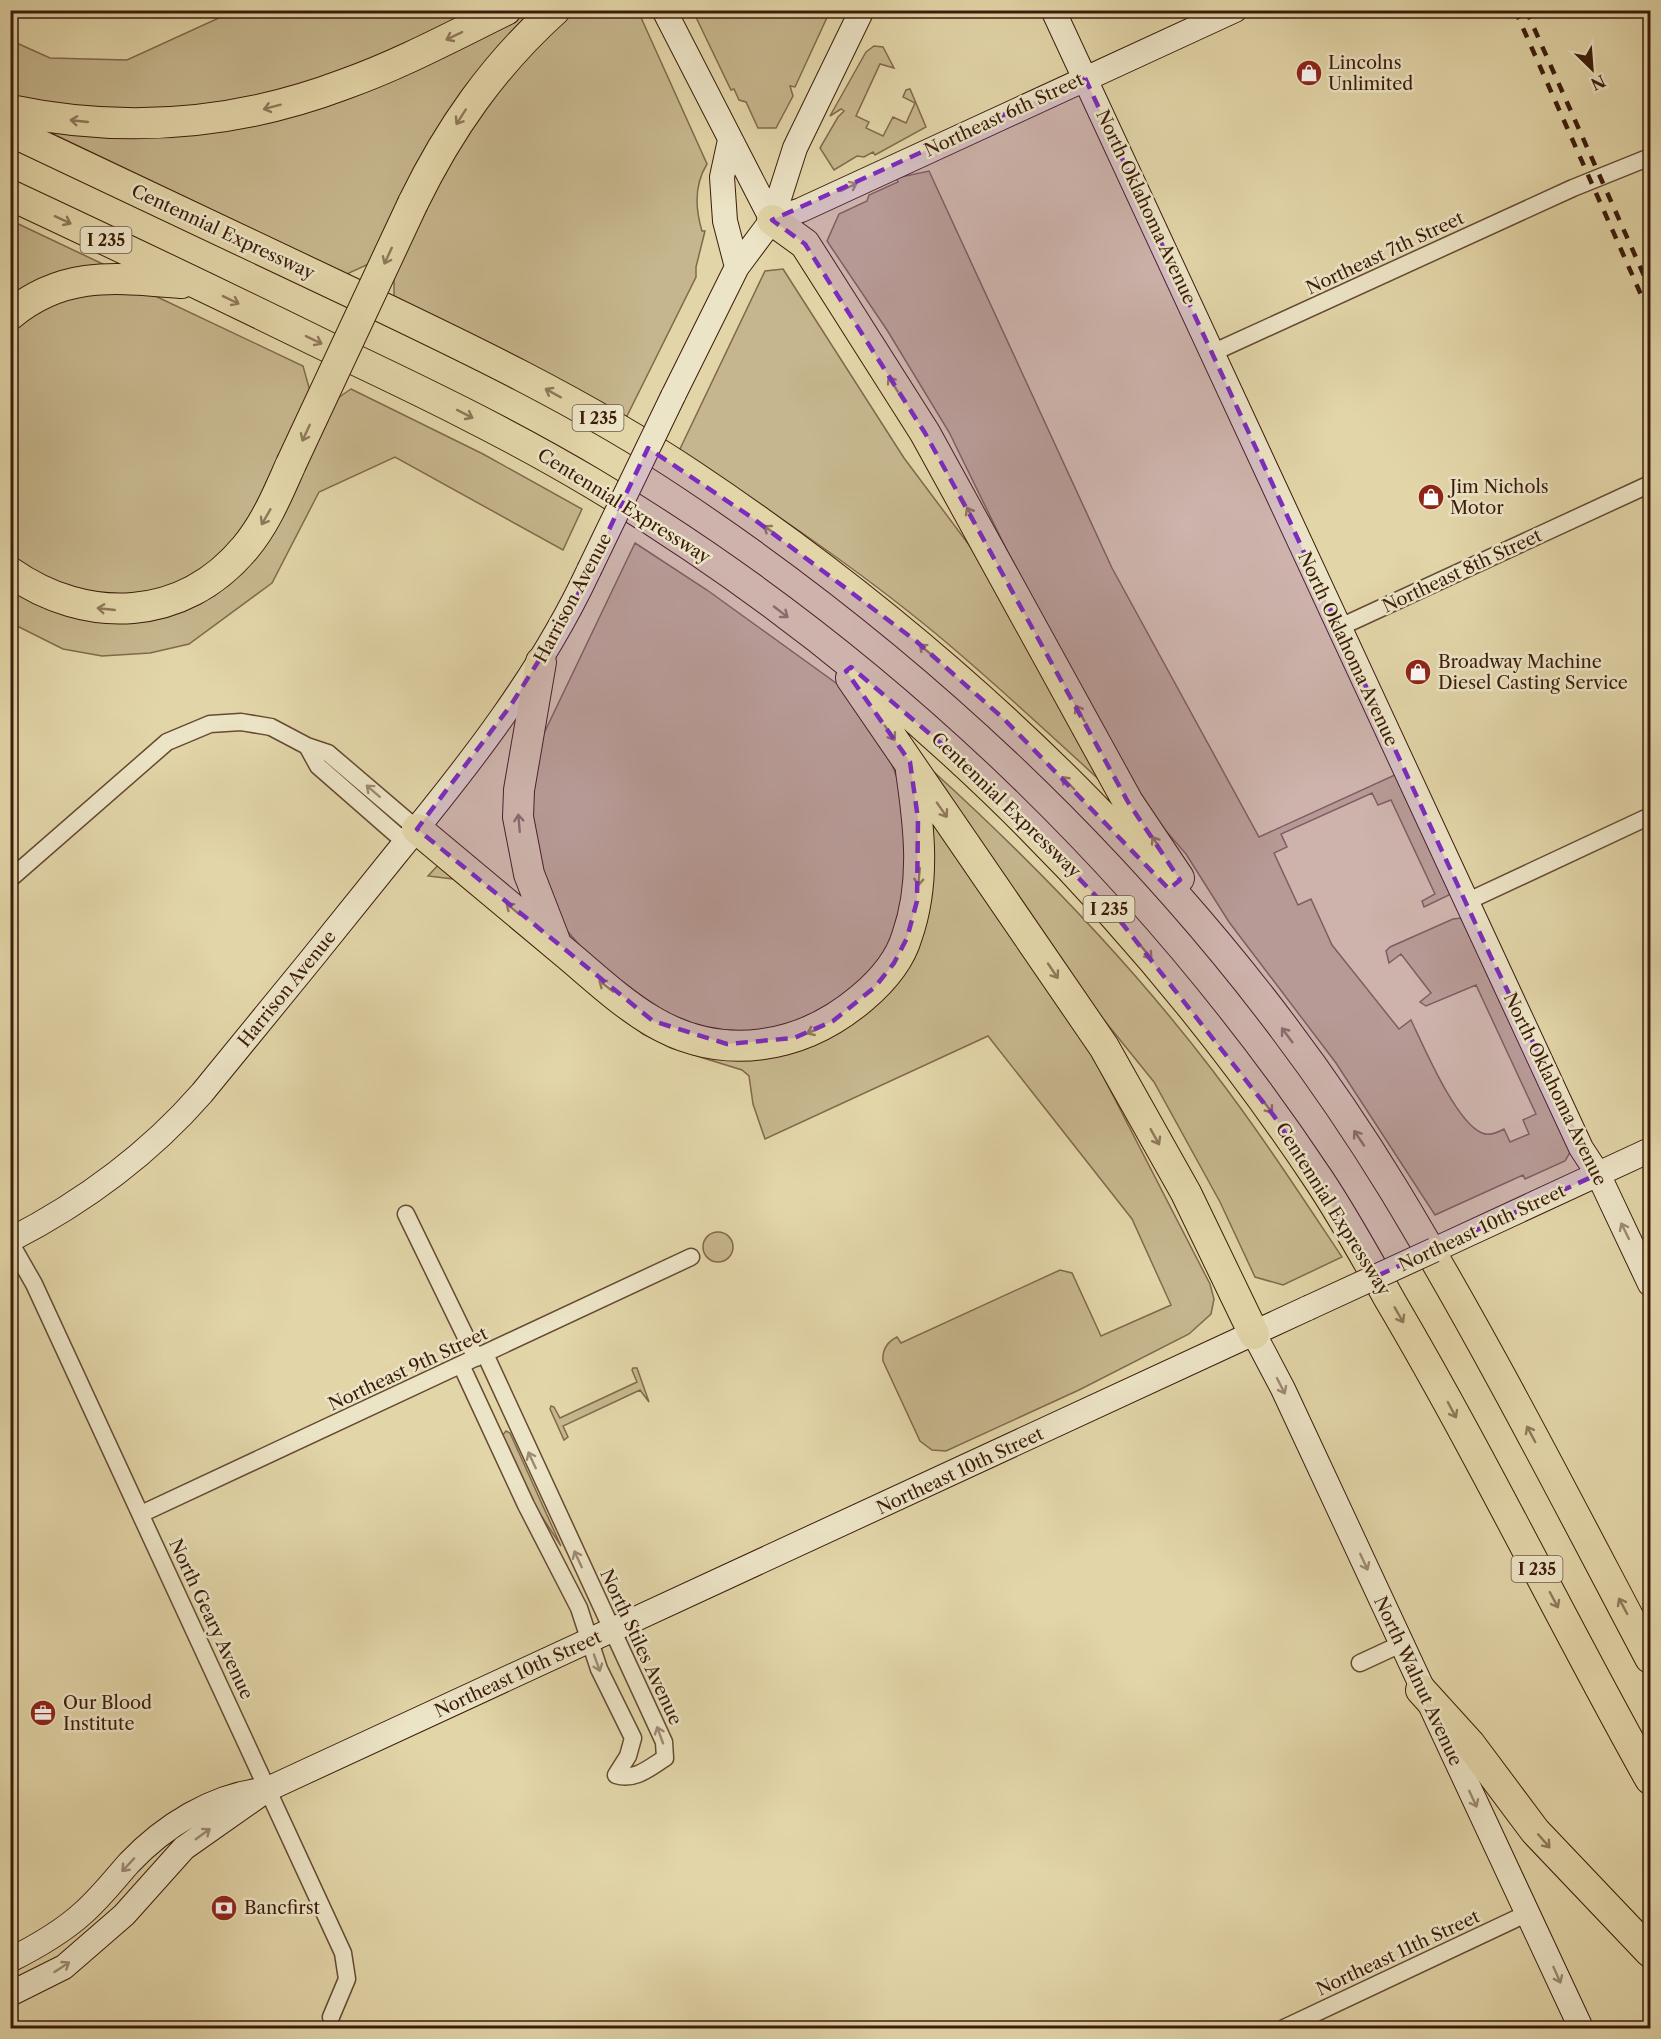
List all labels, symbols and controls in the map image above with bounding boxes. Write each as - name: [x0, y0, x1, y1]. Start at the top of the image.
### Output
- one-way arrow: [445, 31, 463, 42]
- north arrow: [1562, 39, 1622, 99]
- place label: Lincolns Unlimited: [1328, 52, 1413, 95]
- shop icon: Lincolns Unlimited: [1294, 58, 1324, 88]
- street label: Northeast 6th Street: [921, 68, 1088, 162]
- text: N: [1588, 71, 1609, 95]
- one-way arrow: [263, 102, 282, 113]
- street label: North Oklahoma Avenue: [1091, 106, 1201, 308]
- one-way arrow: [455, 108, 467, 125]
- one-way arrow: [70, 115, 89, 126]
- street label: Centennial Expressway: [128, 180, 319, 285]
- one-way arrow: [840, 181, 858, 193]
- street label: Northeast 7th Street: [1303, 207, 1468, 299]
- one-way arrow: [54, 214, 72, 226]
- road number: I 235: [80, 227, 132, 253]
- one-way arrow: [382, 247, 394, 265]
- one-way arrow: [221, 294, 239, 306]
- one-way arrow: [304, 334, 322, 346]
- one-way arrow: [887, 375, 900, 392]
- one-way arrow: [545, 387, 562, 399]
- road number: I 235: [572, 405, 624, 431]
- one-way arrow: [456, 409, 474, 421]
- one-way arrow: [299, 423, 311, 441]
- street label: Centennial Expressway: [533, 444, 715, 569]
- place label: Jim Nichols Motor: [1447, 476, 1549, 519]
- shop icon: Jim Nichols Motor: [1416, 482, 1446, 512]
- one-way arrow: [965, 507, 977, 524]
- one-way arrow: [260, 508, 272, 525]
- street label: Northeast 8th Street: [1379, 524, 1546, 618]
- one-way arrow: [763, 525, 779, 537]
- street label: Harrison Avenue: [530, 529, 616, 667]
- street label: North Oklahoma Avenue: [1293, 548, 1403, 750]
- one-way arrow: [97, 603, 117, 614]
- one-way arrow: [773, 606, 789, 618]
- one-way arrow: [918, 643, 933, 657]
- place label: Broadway Machine Diesel Casting Service: [1438, 651, 1628, 694]
- shop icon: Broadway Machine Diesel Casting Service: [1403, 657, 1433, 687]
- one-way arrow: [1074, 705, 1085, 723]
- one-way arrow: [884, 725, 896, 741]
- street label: Centennial Expressway: [927, 728, 1086, 883]
- one-way arrow: [1061, 775, 1075, 790]
- one-way arrow: [366, 784, 381, 798]
- one-way arrow: [936, 802, 948, 818]
- one-way arrow: [513, 814, 524, 834]
- one-way arrow: [1151, 836, 1163, 853]
- one-way arrow: [913, 867, 924, 887]
- road number: I 235: [1084, 896, 1134, 922]
- one-way arrow: [506, 902, 521, 916]
- street label: Harrison Avenue: [233, 926, 341, 1052]
- one-way arrow: [1140, 944, 1153, 960]
- one-way arrow: [1047, 962, 1059, 978]
- one-way arrow: [598, 980, 614, 993]
- street label: North Oklahoma Avenue: [1499, 989, 1611, 1189]
- one-way arrow: [806, 1024, 824, 1036]
- one-way arrow: [1281, 1028, 1294, 1044]
- one-way arrow: [1261, 1097, 1273, 1113]
- street label: Centennial Expressway: [1271, 1118, 1396, 1300]
- one-way arrow: [1149, 1128, 1161, 1145]
- one-way arrow: [1353, 1131, 1365, 1147]
- street label: Northeast 10th Street: [1395, 1179, 1569, 1276]
- one-way arrow: [1619, 1223, 1631, 1241]
- one-way arrow: [1393, 1306, 1405, 1323]
- street label: Northeast 9th Street: [325, 1322, 492, 1416]
- one-way arrow: [1276, 1376, 1287, 1394]
- one-way arrow: [1447, 1400, 1458, 1418]
- street label: Northeast 10th Street: [873, 1422, 1047, 1519]
- one-way arrow: [1525, 1426, 1536, 1444]
- one-way arrow: [526, 1451, 538, 1469]
- street label: North Geary Avenue: [164, 1535, 258, 1703]
- one-way arrow: [572, 1550, 583, 1568]
- one-way arrow: [1358, 1553, 1370, 1571]
- road number: I 235: [1512, 1556, 1562, 1582]
- street label: North Stiles Avenue: [595, 1566, 687, 1728]
- one-way arrow: [1548, 1591, 1560, 1609]
- street label: North Walnut Avenue: [1369, 1593, 1467, 1769]
- one-way arrow: [1617, 1598, 1628, 1616]
- street label: Northeast 10th Street: [431, 1625, 605, 1722]
- one-way arrow: [593, 1653, 604, 1672]
- place label: Our Blood Institute: [63, 1692, 152, 1735]
- office icon: Our Blood Institute: [28, 1698, 58, 1728]
- one-way arrow: [654, 1726, 665, 1745]
- one-way arrow: [1468, 1790, 1480, 1808]
- one-way arrow: [195, 1828, 211, 1841]
- one-way arrow: [1537, 1833, 1551, 1848]
- one-way arrow: [121, 1858, 135, 1873]
- bank icon: Bancfirst: [209, 1893, 239, 1923]
- place label: Bancfirst: [244, 1897, 320, 1919]
- street label: Northeast 11th Street: [1313, 1905, 1484, 2001]
- one-way arrow: [53, 1961, 70, 1973]
- one-way arrow: [1552, 1966, 1564, 1984]

